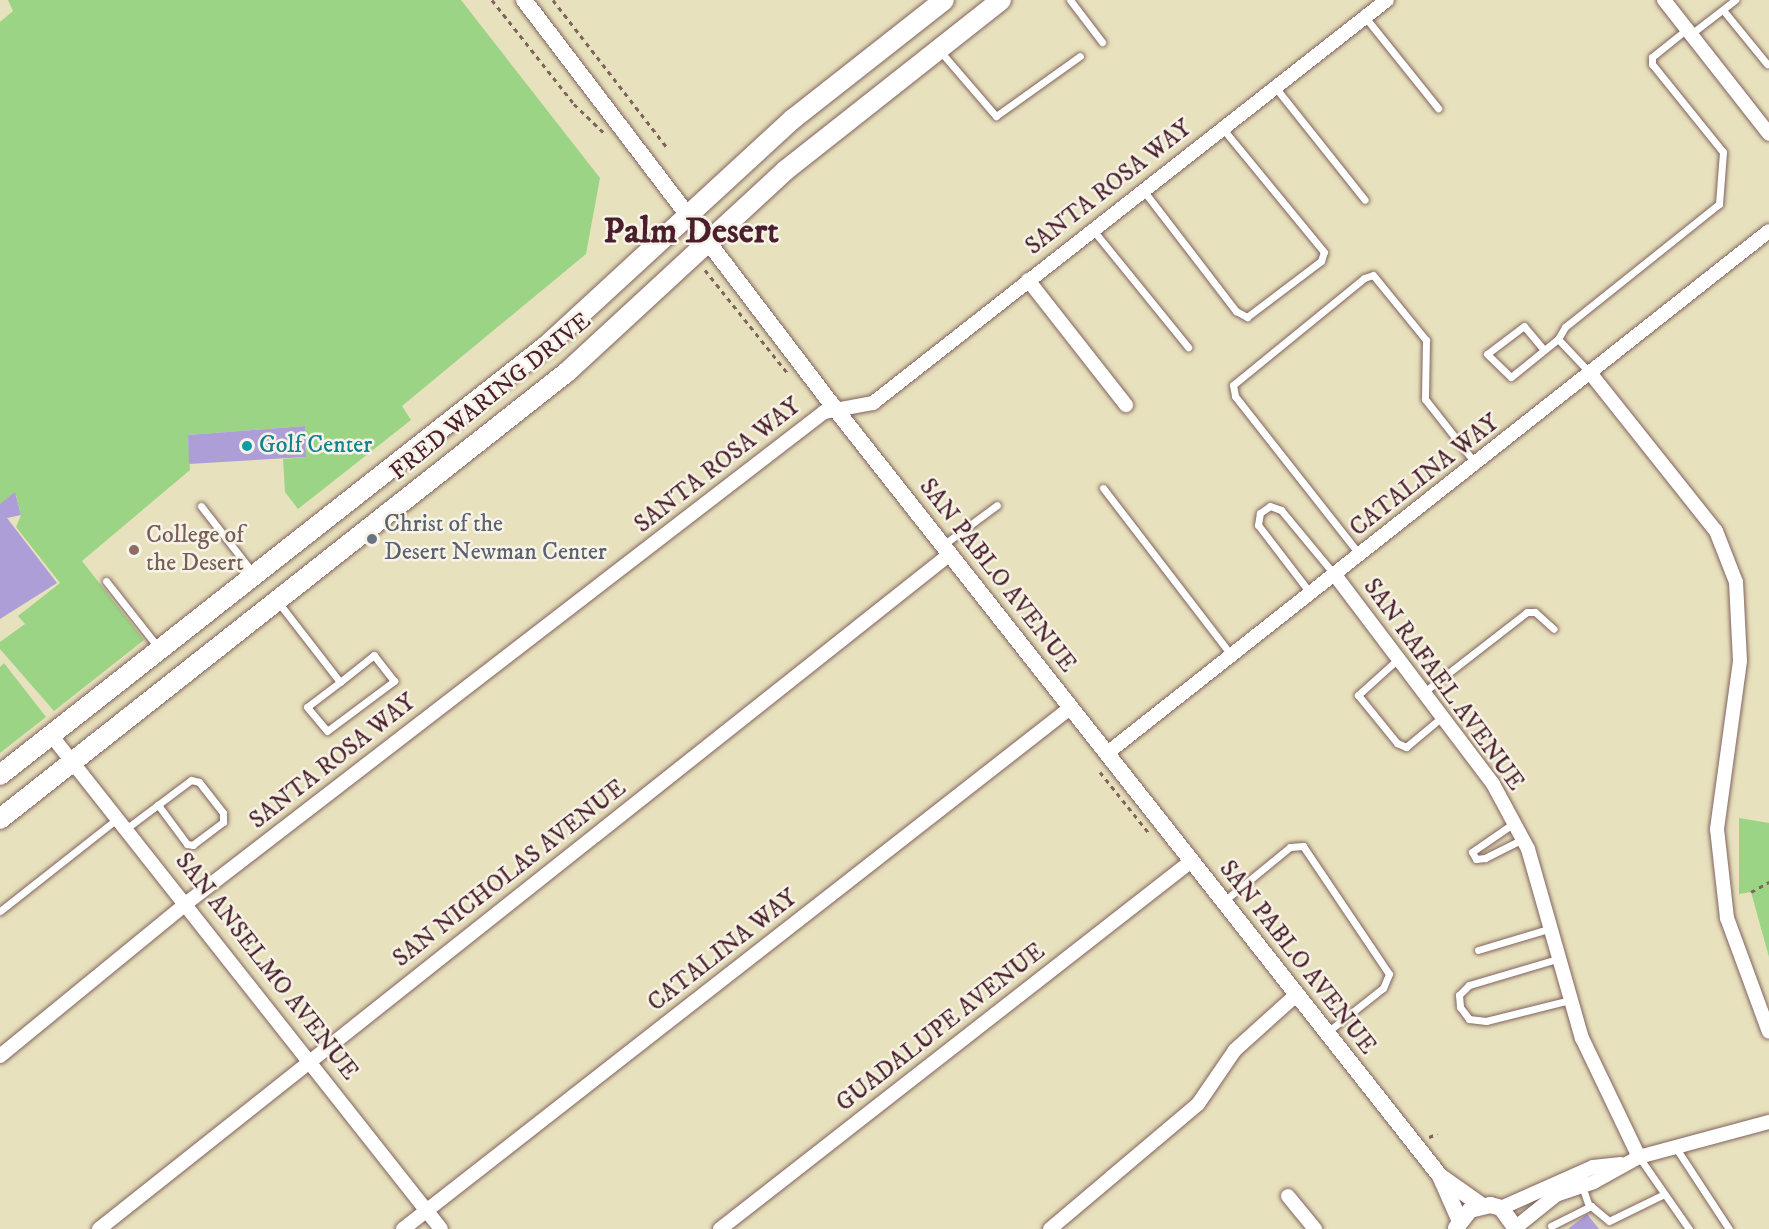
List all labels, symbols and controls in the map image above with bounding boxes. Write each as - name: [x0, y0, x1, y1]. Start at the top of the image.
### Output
- street label: SANTA ROSA WAY: [1020, 114, 1198, 262]
- district label: Palm Desert: [603, 210, 779, 254]
- street label: FRED WARING DRIVE: [385, 307, 597, 487]
- street label: SANTA ROSA WAY: [629, 392, 807, 540]
- street label: CATALINA WAY: [1345, 409, 1505, 543]
- place label: Golf Center: [259, 432, 372, 460]
- marker: Golf Center: [240, 439, 254, 453]
- street label: SAN PABLO AVENUE: [912, 473, 1082, 679]
- place label: Christ of the Desert Newman Center: [384, 511, 607, 567]
- place label: College of the Desert: [146, 522, 244, 578]
- marker: Christ of the Desert Newman Center: [365, 532, 379, 546]
- marker: College of the Desert: [127, 543, 141, 557]
- street label: SAN RAFAEL AVENUE: [1356, 573, 1530, 797]
- street label: SANTA ROSA WAY: [244, 688, 422, 836]
- street label: SAN NICHOLAS AVENUE: [388, 774, 632, 974]
- street label: SAN ANSELMO AVENUE: [168, 848, 364, 1086]
- street label: SAN PABLO AVENUE: [1212, 855, 1382, 1061]
- street label: CATALINA WAY: [643, 884, 803, 1018]
- street label: GUADALUPE AVENUE: [831, 938, 1051, 1118]

